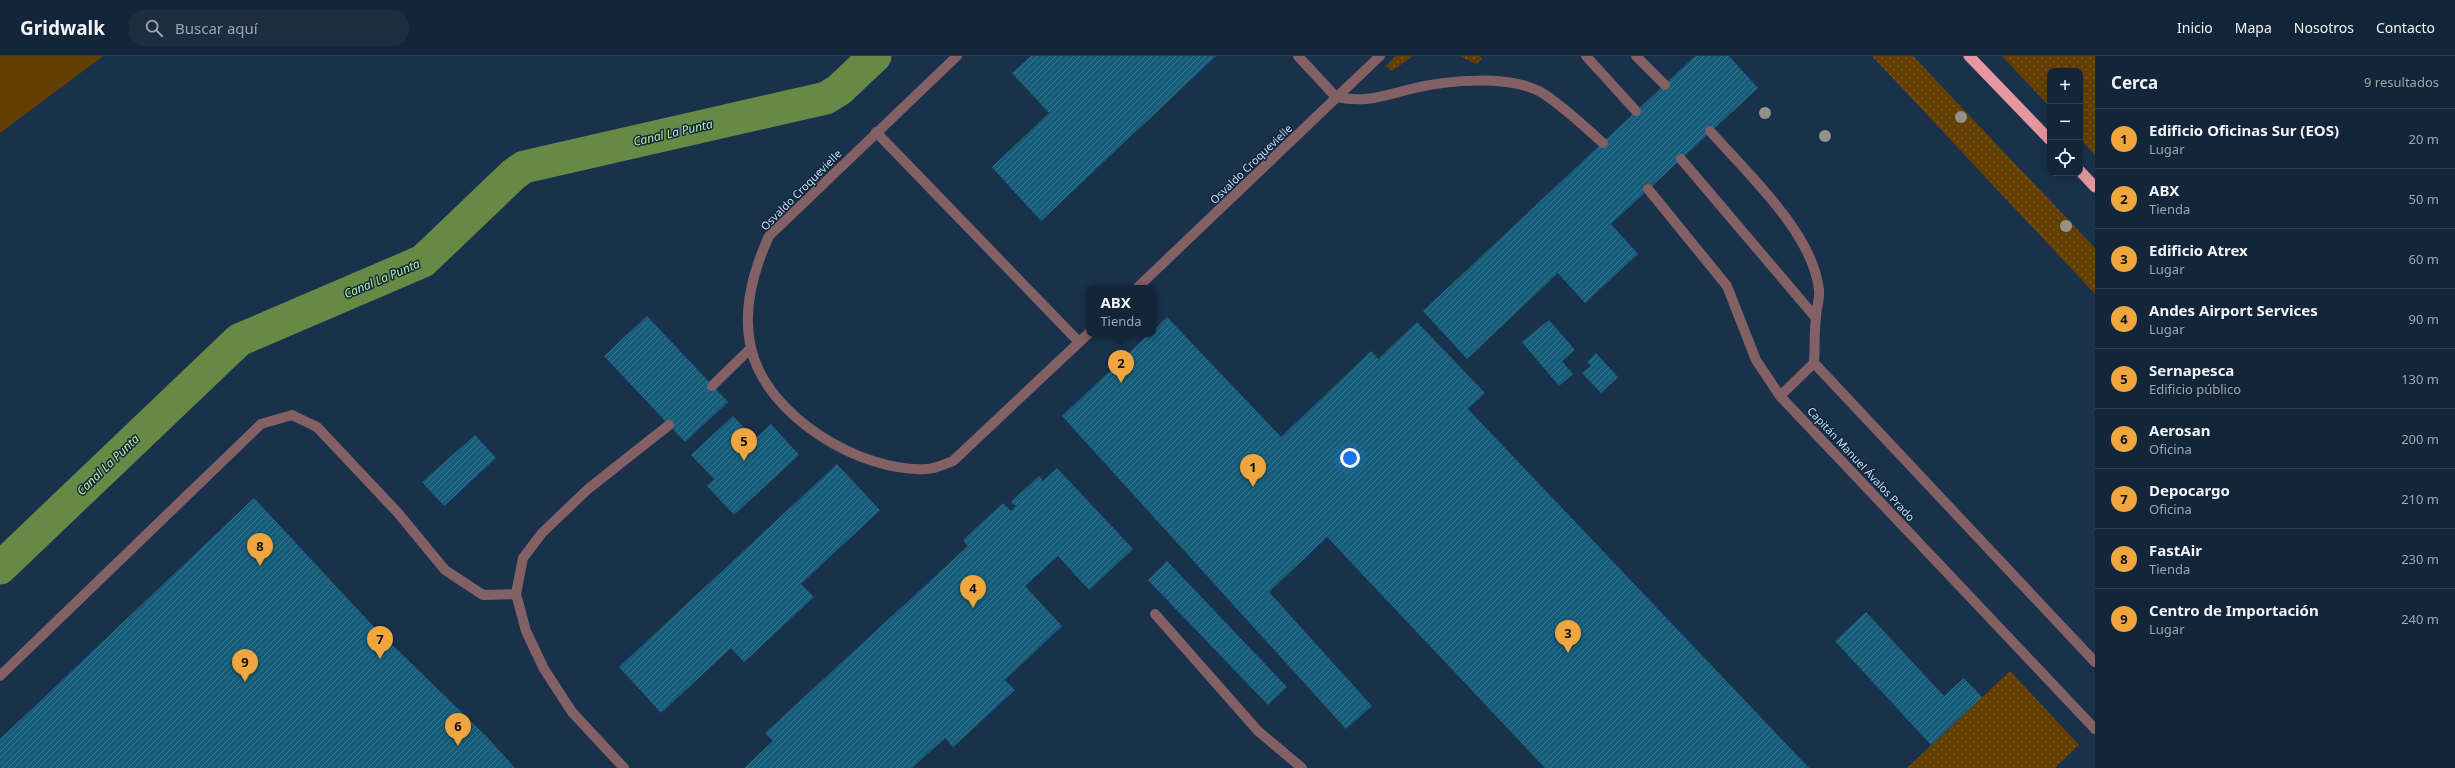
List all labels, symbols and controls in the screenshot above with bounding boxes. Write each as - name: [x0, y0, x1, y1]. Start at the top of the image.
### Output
- search box: [129, 10, 409, 46]
- text: Gridwalk: [20, 15, 105, 41]
- icon: search: [143, 17, 165, 39]
- text: Buscar aquí: [175, 18, 258, 38]
- text: Inicio: [2177, 18, 2213, 37]
- text: Mapa: [2235, 18, 2272, 37]
- text: Nosotros: [2294, 18, 2354, 37]
- text: Contacto: [2376, 18, 2435, 37]
- map controls: [2047, 68, 2083, 176]
- button: +: [2047, 68, 2083, 104]
- text: Cerca: [2111, 71, 2158, 94]
- text: 9 resultados: [2364, 73, 2439, 91]
- button: −: [2047, 104, 2083, 140]
- water label: Canal La Punta: [632, 115, 714, 150]
- street label: Osvaldo Croquevielle: [1206, 120, 1295, 207]
- text: Edificio Oficinas Sur (EOS): [2149, 120, 2339, 140]
- text: 1: [2120, 130, 2128, 148]
- text: 20 m: [2409, 130, 2439, 148]
- button: locate: [2047, 140, 2083, 176]
- text: Lugar: [2149, 140, 2185, 158]
- street label: Osvaldo Croquevielle: [757, 146, 844, 233]
- text: ABX: [2149, 180, 2179, 200]
- text: 2: [2120, 190, 2128, 208]
- text: 50 m: [2409, 190, 2439, 208]
- text: Tienda: [2149, 200, 2190, 218]
- text: Edificio Atrex: [2149, 240, 2248, 260]
- text: 3: [2120, 250, 2128, 268]
- text: 60 m: [2409, 250, 2439, 268]
- water label: Canal La Punta: [341, 255, 423, 302]
- text: Lugar: [2149, 260, 2185, 278]
- popup: [1086, 285, 1156, 337]
- text: ABX: [1100, 292, 1131, 312]
- text: Andes Airport Services: [2149, 300, 2318, 320]
- text: 4: [2120, 310, 2128, 328]
- text: 90 m: [2409, 310, 2439, 328]
- text: Tienda: [1100, 312, 1142, 330]
- text: Lugar: [2149, 320, 2185, 338]
- pin: 2: [1108, 350, 1134, 383]
- text: Sernapesca: [2149, 360, 2234, 380]
- text: 5: [2120, 370, 2128, 388]
- text: 130 m: [2401, 370, 2439, 388]
- text: Edificio público: [2149, 380, 2241, 398]
- street label: Capitán Manuel Ávalos Prado: [1804, 403, 1919, 524]
- text: Aerosan: [2149, 420, 2210, 440]
- pin: 5: [731, 428, 757, 461]
- water label: Canal La Punta: [73, 430, 143, 499]
- text: 6: [2120, 430, 2128, 448]
- text: 200 m: [2401, 430, 2439, 448]
- text: Oficina: [2149, 440, 2192, 458]
- your location: [1340, 448, 1360, 468]
- pin: 1: [1240, 454, 1266, 487]
- text: Depocargo: [2149, 480, 2230, 500]
- text: 7: [2120, 490, 2128, 508]
- text: 210 m: [2401, 490, 2439, 508]
- text: Oficina: [2149, 500, 2192, 518]
- pin: 8: [247, 533, 273, 566]
- text: FastAir: [2149, 540, 2202, 560]
- text: 8: [2120, 550, 2128, 568]
- text: 230 m: [2401, 550, 2439, 568]
- text: Tienda: [2149, 560, 2190, 578]
- pin: 4: [960, 575, 986, 608]
- text: Centro de Importación: [2149, 600, 2319, 620]
- text: 9: [2120, 610, 2128, 628]
- text: 240 m: [2401, 610, 2439, 628]
- pin: 3: [1555, 620, 1581, 653]
- text: Lugar: [2149, 620, 2185, 638]
- pin: 7: [367, 626, 393, 659]
- pin: 9: [232, 649, 258, 682]
- pin: 6: [445, 713, 471, 746]

